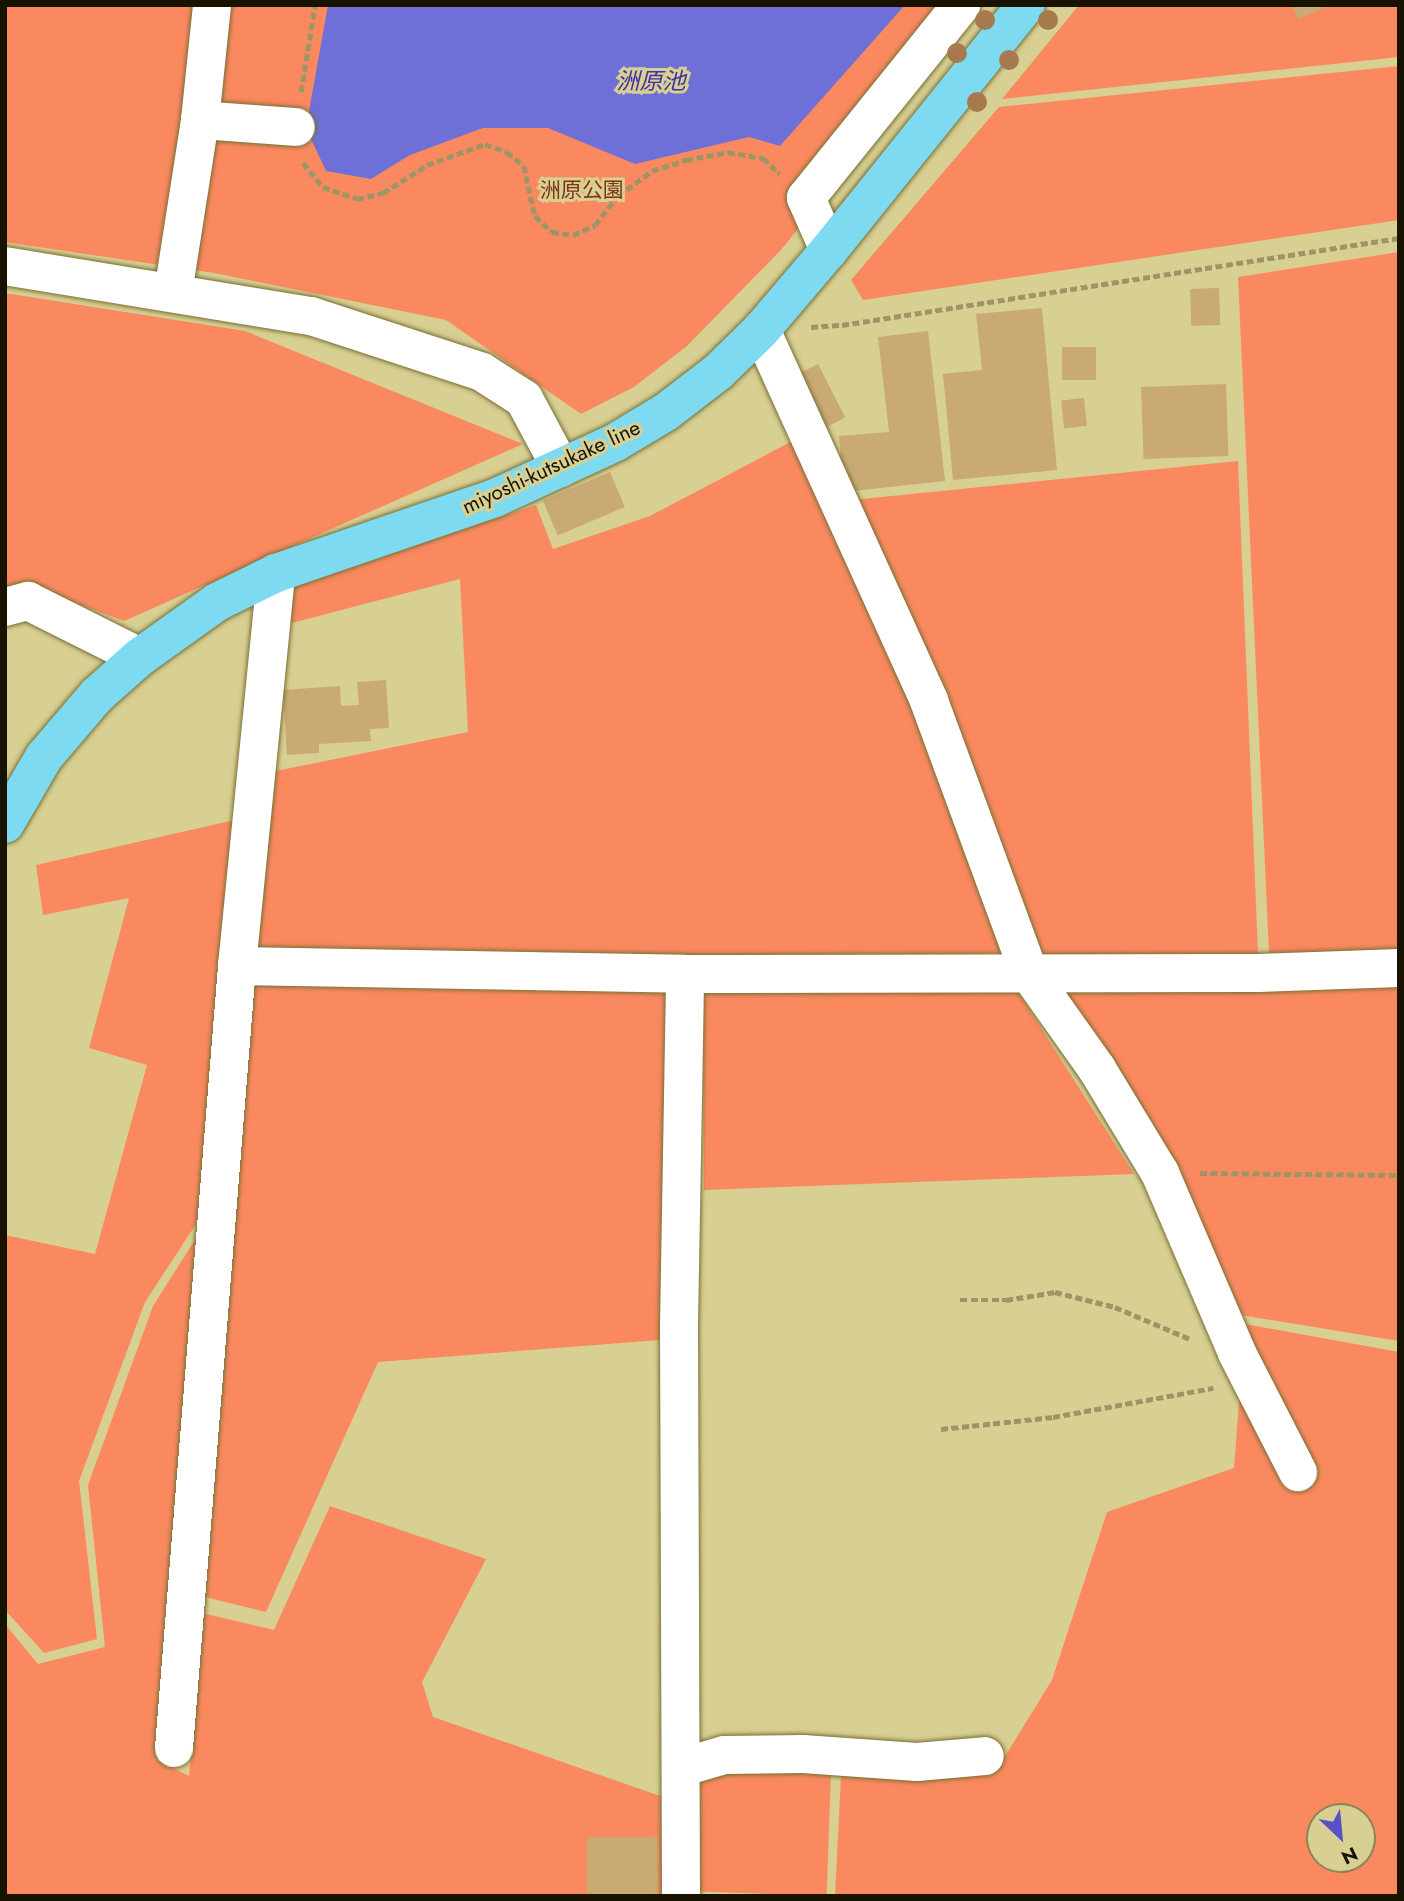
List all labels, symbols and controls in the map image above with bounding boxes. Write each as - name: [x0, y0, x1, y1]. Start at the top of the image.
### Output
- water label: 洲原池: [617, 67, 685, 95]
- park label: 洲原公園: [540, 177, 624, 203]
- street label: miyoshi-kutsukake line: [458, 415, 644, 519]
- north arrow: [1306, 1803, 1376, 1873]
- text: N: [1337, 1840, 1362, 1871]

